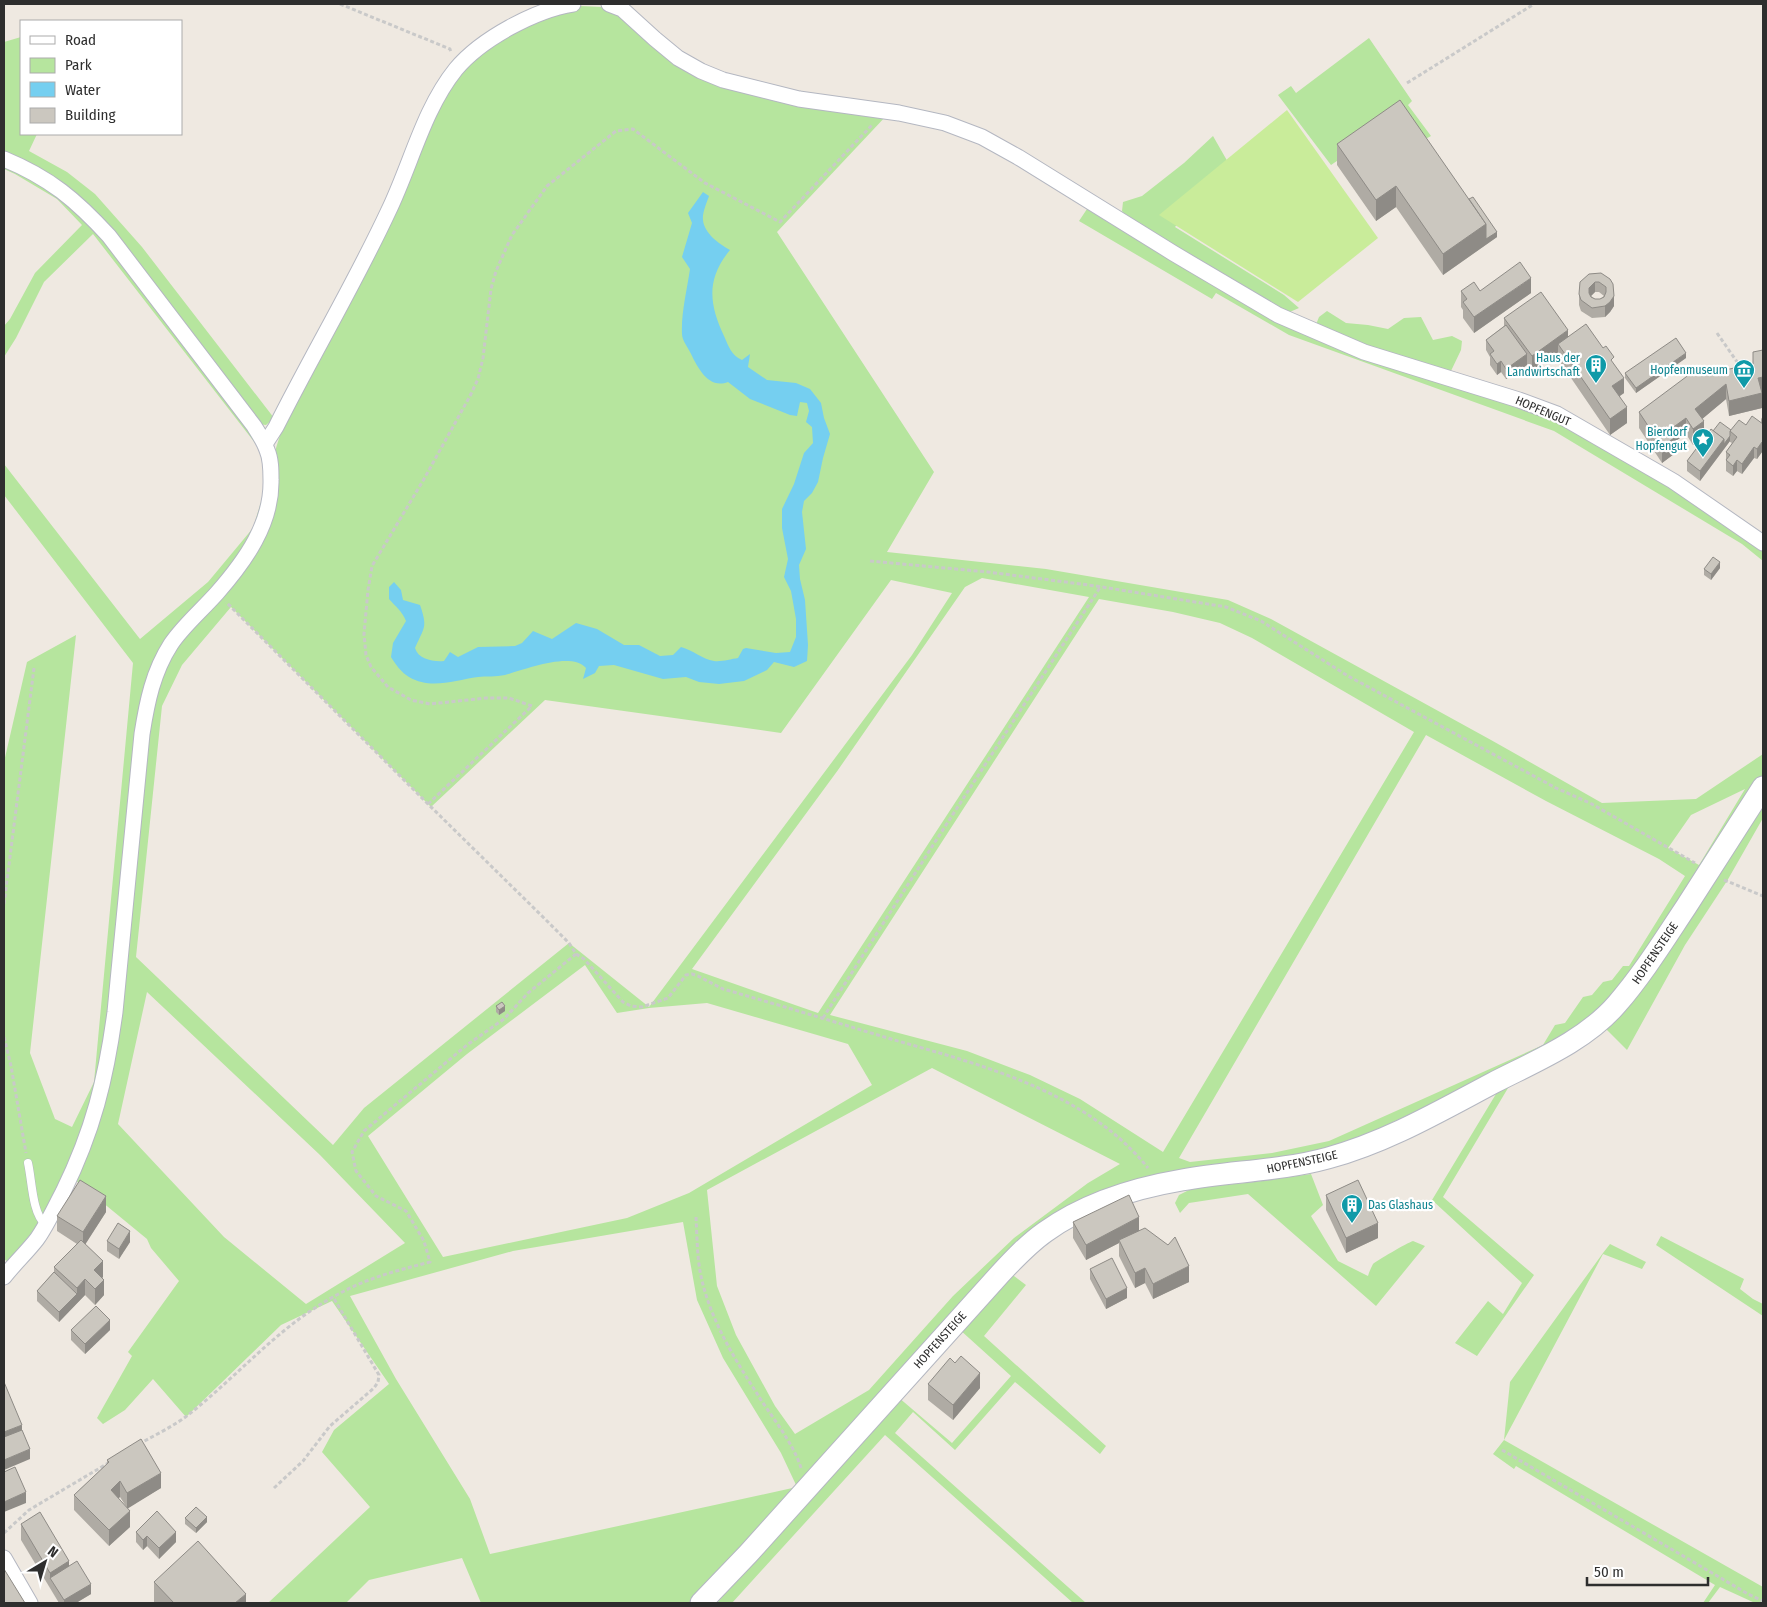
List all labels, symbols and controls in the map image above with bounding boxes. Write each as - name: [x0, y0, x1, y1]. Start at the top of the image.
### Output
- legend: [20, 20, 182, 135]
- text: Road: [65, 31, 96, 49]
- text: Park: [65, 56, 92, 74]
- text: Water: [65, 81, 101, 99]
- text: Building: [65, 106, 116, 124]
- place label: Haus der Landwirtschaft: [1507, 351, 1581, 379]
- building icon: Haus der Landwirtschaft: [1584, 353, 1608, 384]
- museum icon: Hopfenmuseum: [1732, 358, 1756, 389]
- place label: Hopfenmuseum: [1650, 363, 1728, 377]
- street label: HOPFENGUT: [1513, 393, 1573, 429]
- place label: Bierdorf Hopfengut: [1636, 425, 1688, 453]
- place icon: Bierdorf Hopfengut: [1691, 427, 1715, 458]
- street label: HOPFENSTEIGE: [1629, 919, 1681, 987]
- street label: HOPFENSTEIGE: [1265, 1148, 1339, 1176]
- building icon: Das Glashaus: [1340, 1193, 1364, 1224]
- place label: Das Glashaus: [1368, 1198, 1433, 1212]
- street label: HOPFENSTEIGE: [911, 1308, 969, 1371]
- north arrow: [20, 1537, 70, 1587]
- text: N: [44, 1543, 61, 1561]
- scale bar: [1587, 1554, 1708, 1586]
- text: 50 m: [1594, 1563, 1624, 1581]

